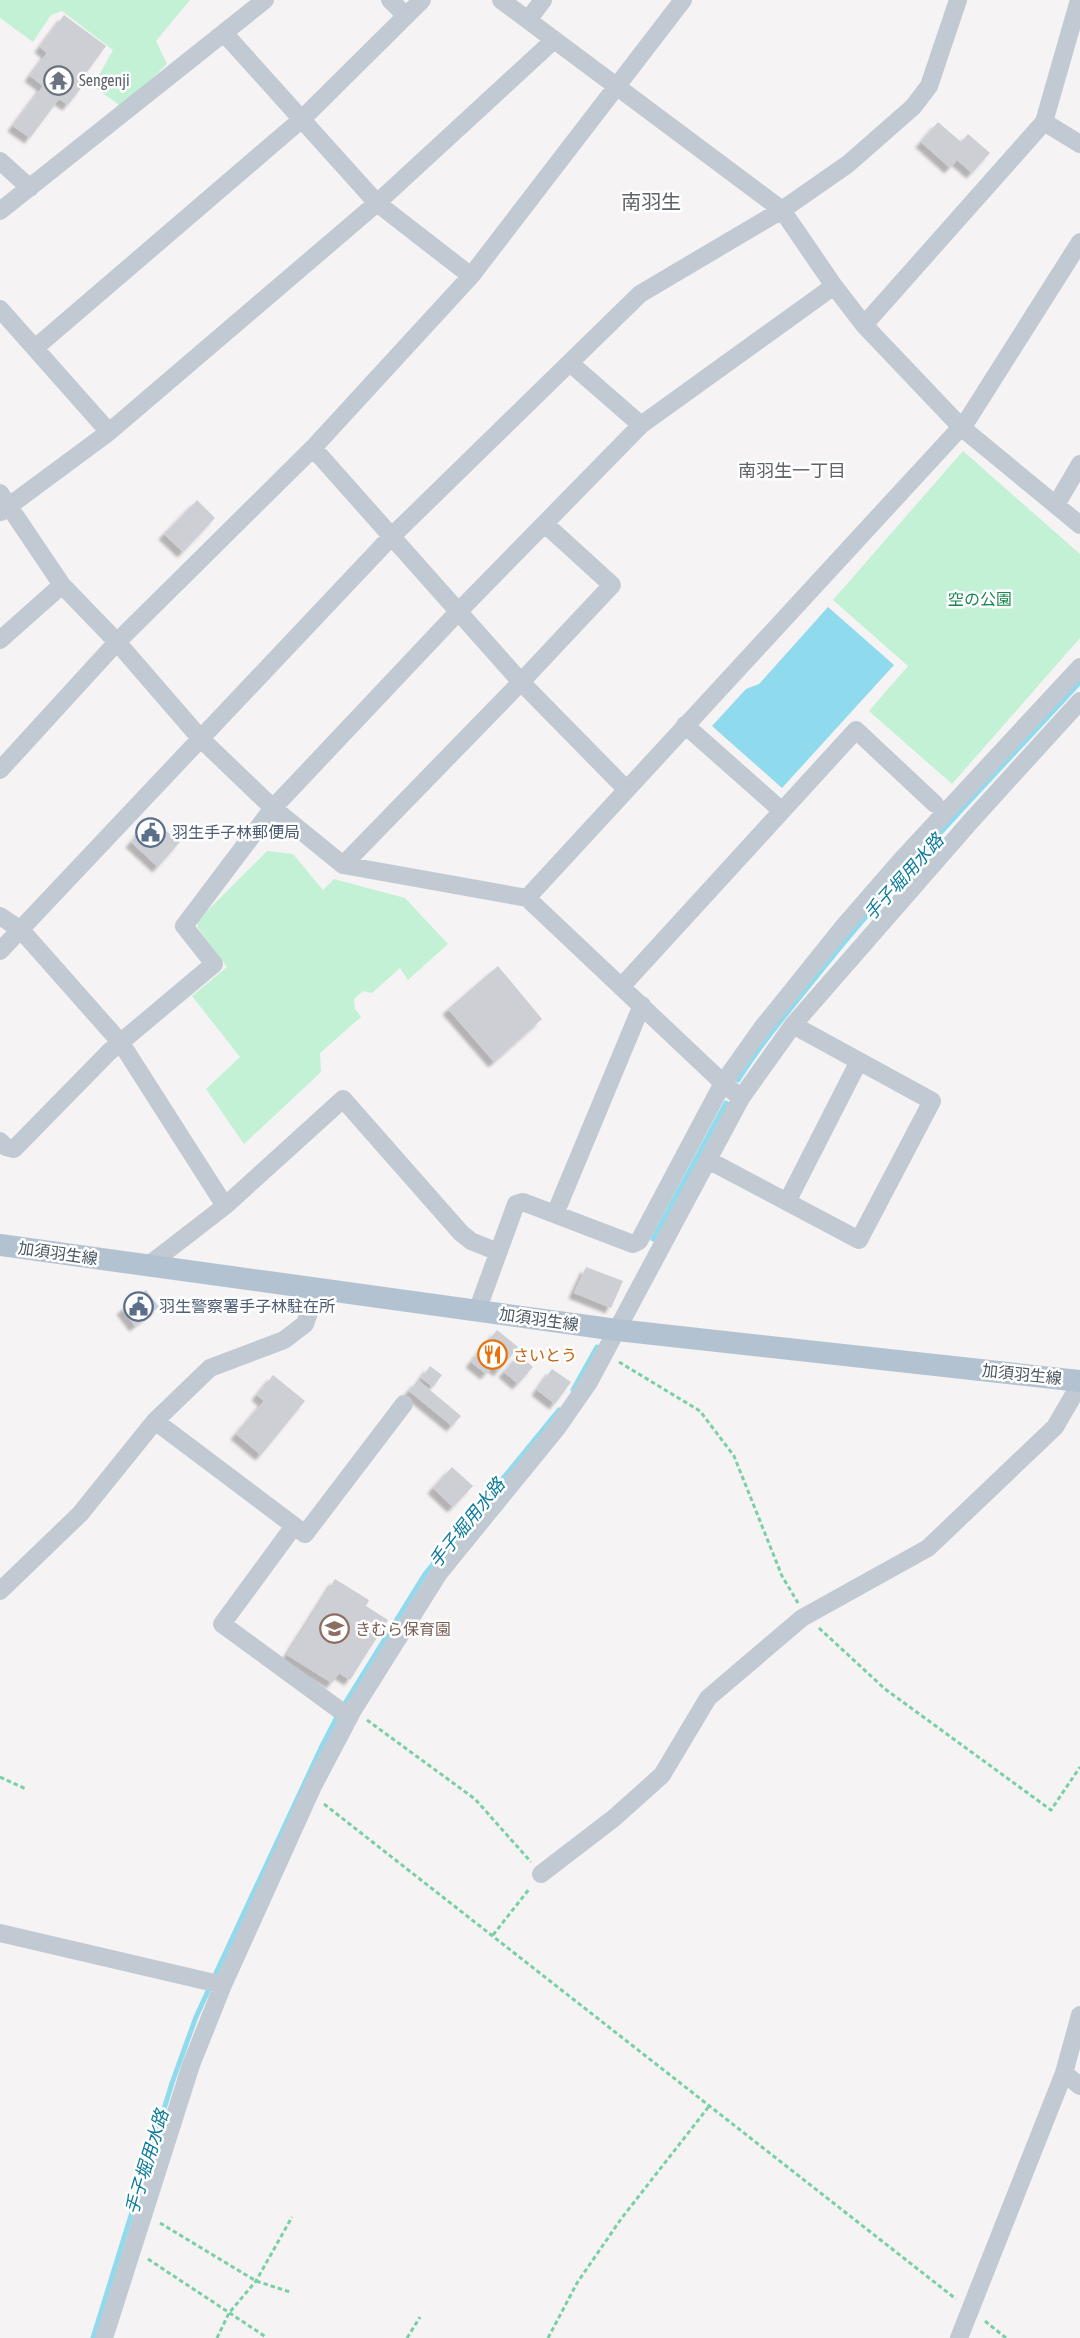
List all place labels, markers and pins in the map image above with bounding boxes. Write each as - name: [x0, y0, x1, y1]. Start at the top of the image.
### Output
- temple icon: Sengenji: [42, 64, 74, 96]
- place label: Sengenji: [79, 71, 130, 90]
- public building icon: 羽生手子林郵便局: [135, 816, 167, 848]
- place label: 羽生手子林郵便局: [172, 823, 300, 841]
- public building icon: 羽生警察署手子林駐在所: [122, 1290, 154, 1322]
- place label: 羽生警察署手子林駐在所: [159, 1297, 335, 1315]
- restaurant icon: さいとう: [476, 1339, 508, 1371]
- place label: さいとう: [513, 1346, 577, 1364]
- school or university icon: きむら保育園: [318, 1613, 350, 1645]
- place label: きむら保育園: [355, 1620, 451, 1638]

